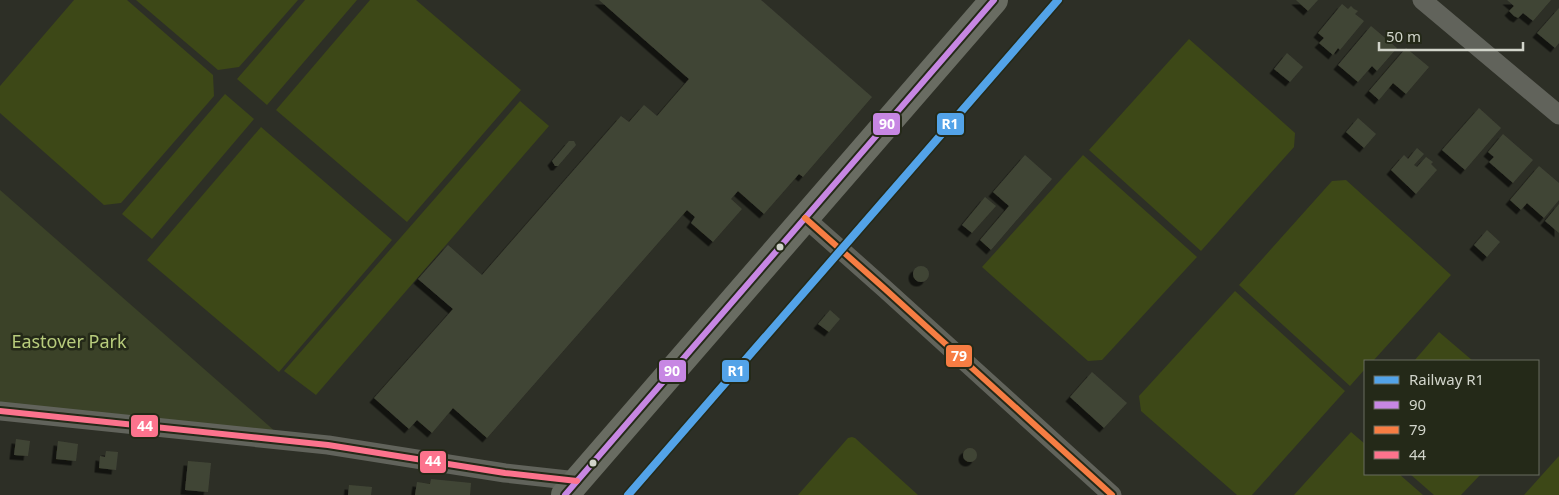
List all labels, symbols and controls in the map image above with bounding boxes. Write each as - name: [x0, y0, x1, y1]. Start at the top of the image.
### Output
- scale bar: [1379, 20, 1523, 52]
- text: 50 m: [1386, 26, 1421, 46]
- line badge: 90: [872, 112, 901, 136]
- line badge: R1: [936, 112, 965, 136]
- text: 90: [879, 114, 895, 133]
- text: R1: [941, 114, 959, 133]
- unlabelled marker: [775, 242, 785, 252]
- park label: Eastover Park: [11, 329, 127, 353]
- line badge: 79: [945, 344, 973, 368]
- text: 79: [951, 346, 967, 365]
- line badge: 90: [658, 359, 687, 383]
- line badge: R1: [721, 359, 750, 383]
- legend: [1364, 360, 1539, 475]
- text: 90: [664, 361, 680, 380]
- text: R1: [727, 361, 745, 380]
- text: Railway R1: [1409, 369, 1484, 389]
- text: 90: [1409, 394, 1426, 414]
- line badge: 44: [130, 414, 159, 438]
- text: 44: [137, 416, 153, 435]
- text: 79: [1409, 419, 1426, 439]
- text: 44: [1409, 444, 1427, 464]
- line badge: 44: [419, 450, 447, 474]
- text: 44: [425, 451, 441, 470]
- unlabelled marker: [588, 458, 598, 468]

